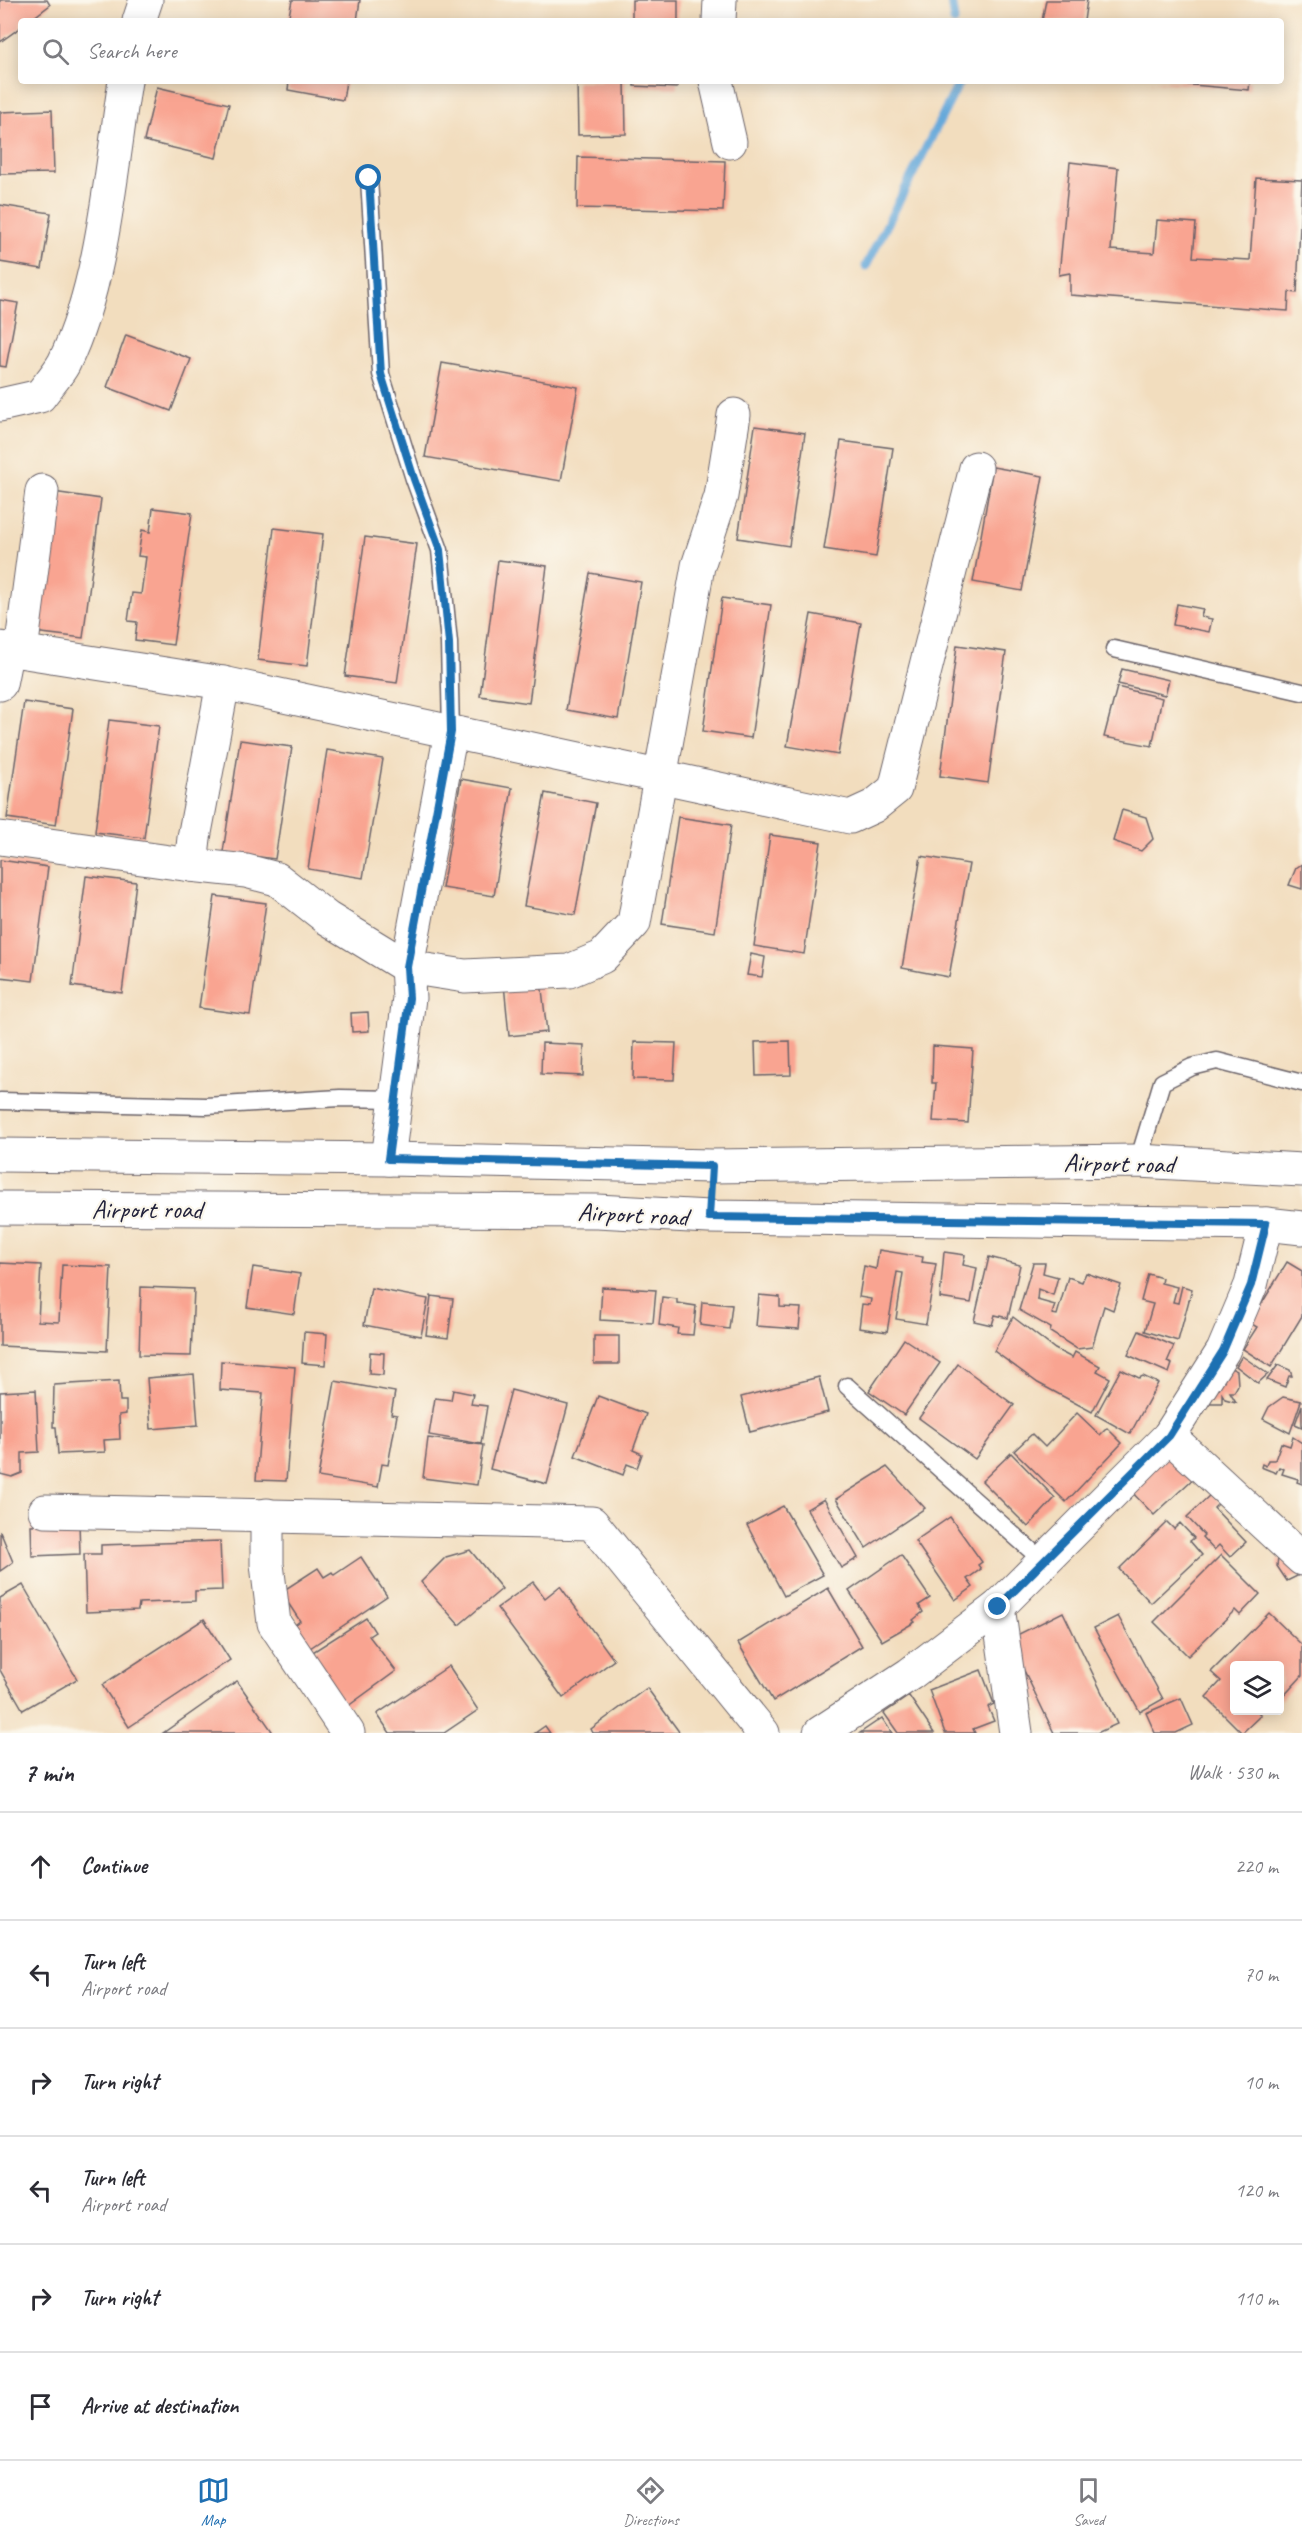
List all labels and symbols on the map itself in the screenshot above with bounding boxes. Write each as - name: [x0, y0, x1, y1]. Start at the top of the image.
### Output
- route start: [355, 164, 381, 190]
- street label: Airport road: [1063, 1146, 1178, 1181]
- street label: Airport road: [92, 1193, 206, 1226]
- street label: Airport road: [577, 1195, 693, 1234]
- route end: [984, 1593, 1010, 1619]

